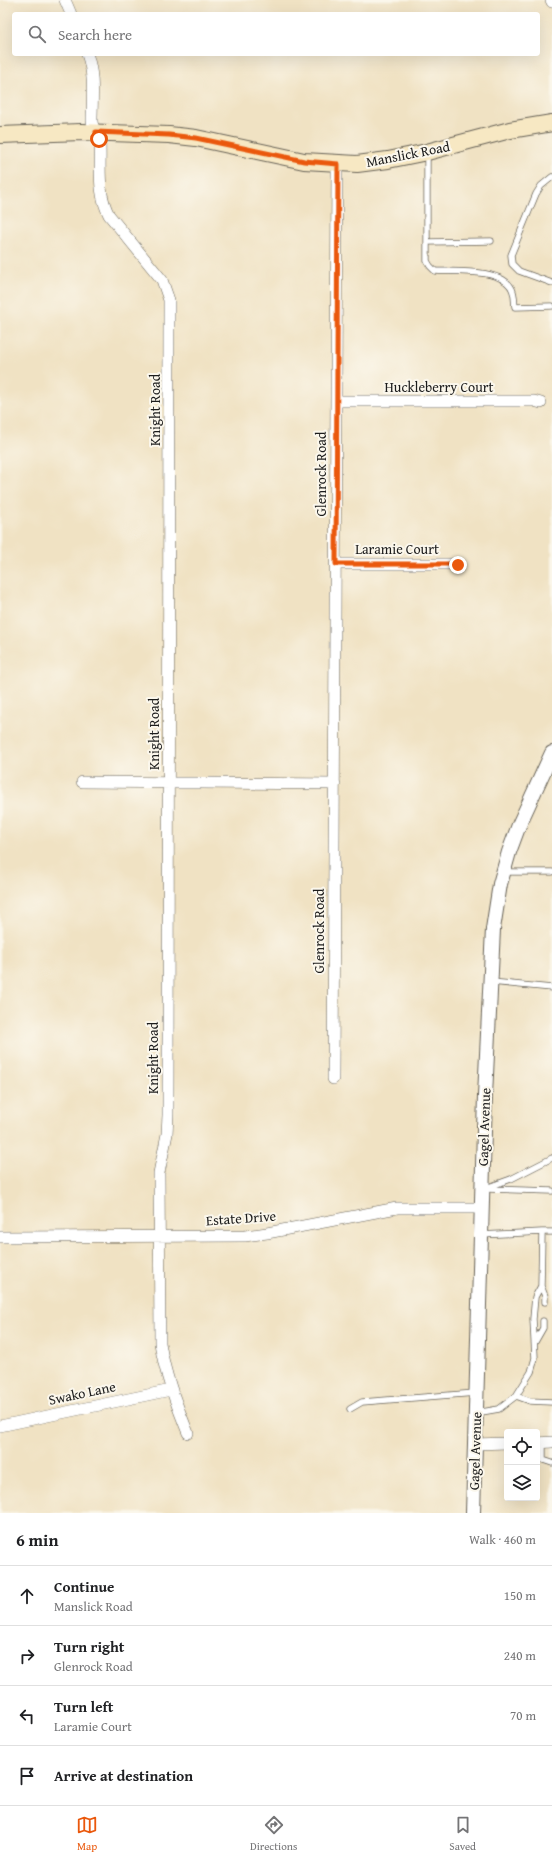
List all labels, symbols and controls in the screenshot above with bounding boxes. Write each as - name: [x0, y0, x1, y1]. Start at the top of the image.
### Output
- search box: [12, 12, 540, 56]
- icon: search: [26, 23, 48, 45]
- text: Search here: [58, 24, 132, 45]
- route start: [90, 130, 108, 148]
- street label: Manslick Road: [364, 136, 452, 172]
- street label: Knight Road: [145, 373, 165, 446]
- street label: Huckleberry Court: [385, 377, 494, 397]
- street label: Glenrock Road: [311, 431, 331, 516]
- street label: Laramie Court: [355, 539, 439, 559]
- route end: [449, 556, 467, 574]
- street label: Knight Road: [144, 697, 164, 770]
- street label: Glenrock Road: [309, 888, 329, 973]
- street label: Knight Road: [143, 1021, 163, 1094]
- street label: Gagel Avenue: [473, 1087, 495, 1167]
- street label: Estate Drive: [205, 1206, 277, 1230]
- street label: Swako Lane: [47, 1376, 118, 1410]
- street label: Gagel Avenue: [464, 1411, 486, 1491]
- map controls: [504, 1429, 540, 1501]
- button: locate: [504, 1429, 540, 1465]
- button: layers: [504, 1465, 540, 1501]
- text: 6 min: [16, 1527, 58, 1552]
- text: Walk · 460 m: [469, 1530, 536, 1549]
- text: Continue: [54, 1576, 115, 1597]
- icon: ahead: [16, 1585, 38, 1607]
- text: 150 m: [504, 1586, 536, 1605]
- text: Manslick Road: [54, 1597, 133, 1616]
- text: Turn right: [54, 1636, 125, 1657]
- icon: right: [16, 1645, 38, 1667]
- text: 240 m: [504, 1646, 536, 1665]
- text: Glenrock Road: [54, 1657, 133, 1676]
- text: Turn left: [54, 1696, 113, 1717]
- icon: left: [16, 1705, 38, 1727]
- text: 70 m: [510, 1706, 536, 1725]
- text: Laramie Court: [54, 1717, 132, 1736]
- icon: arrive: [16, 1765, 38, 1787]
- text: Arrive at destination: [54, 1765, 193, 1786]
- tab: Map: [76, 1814, 98, 1854]
- tab: Directions: [250, 1814, 297, 1854]
- tab: Saved: [449, 1814, 476, 1854]

